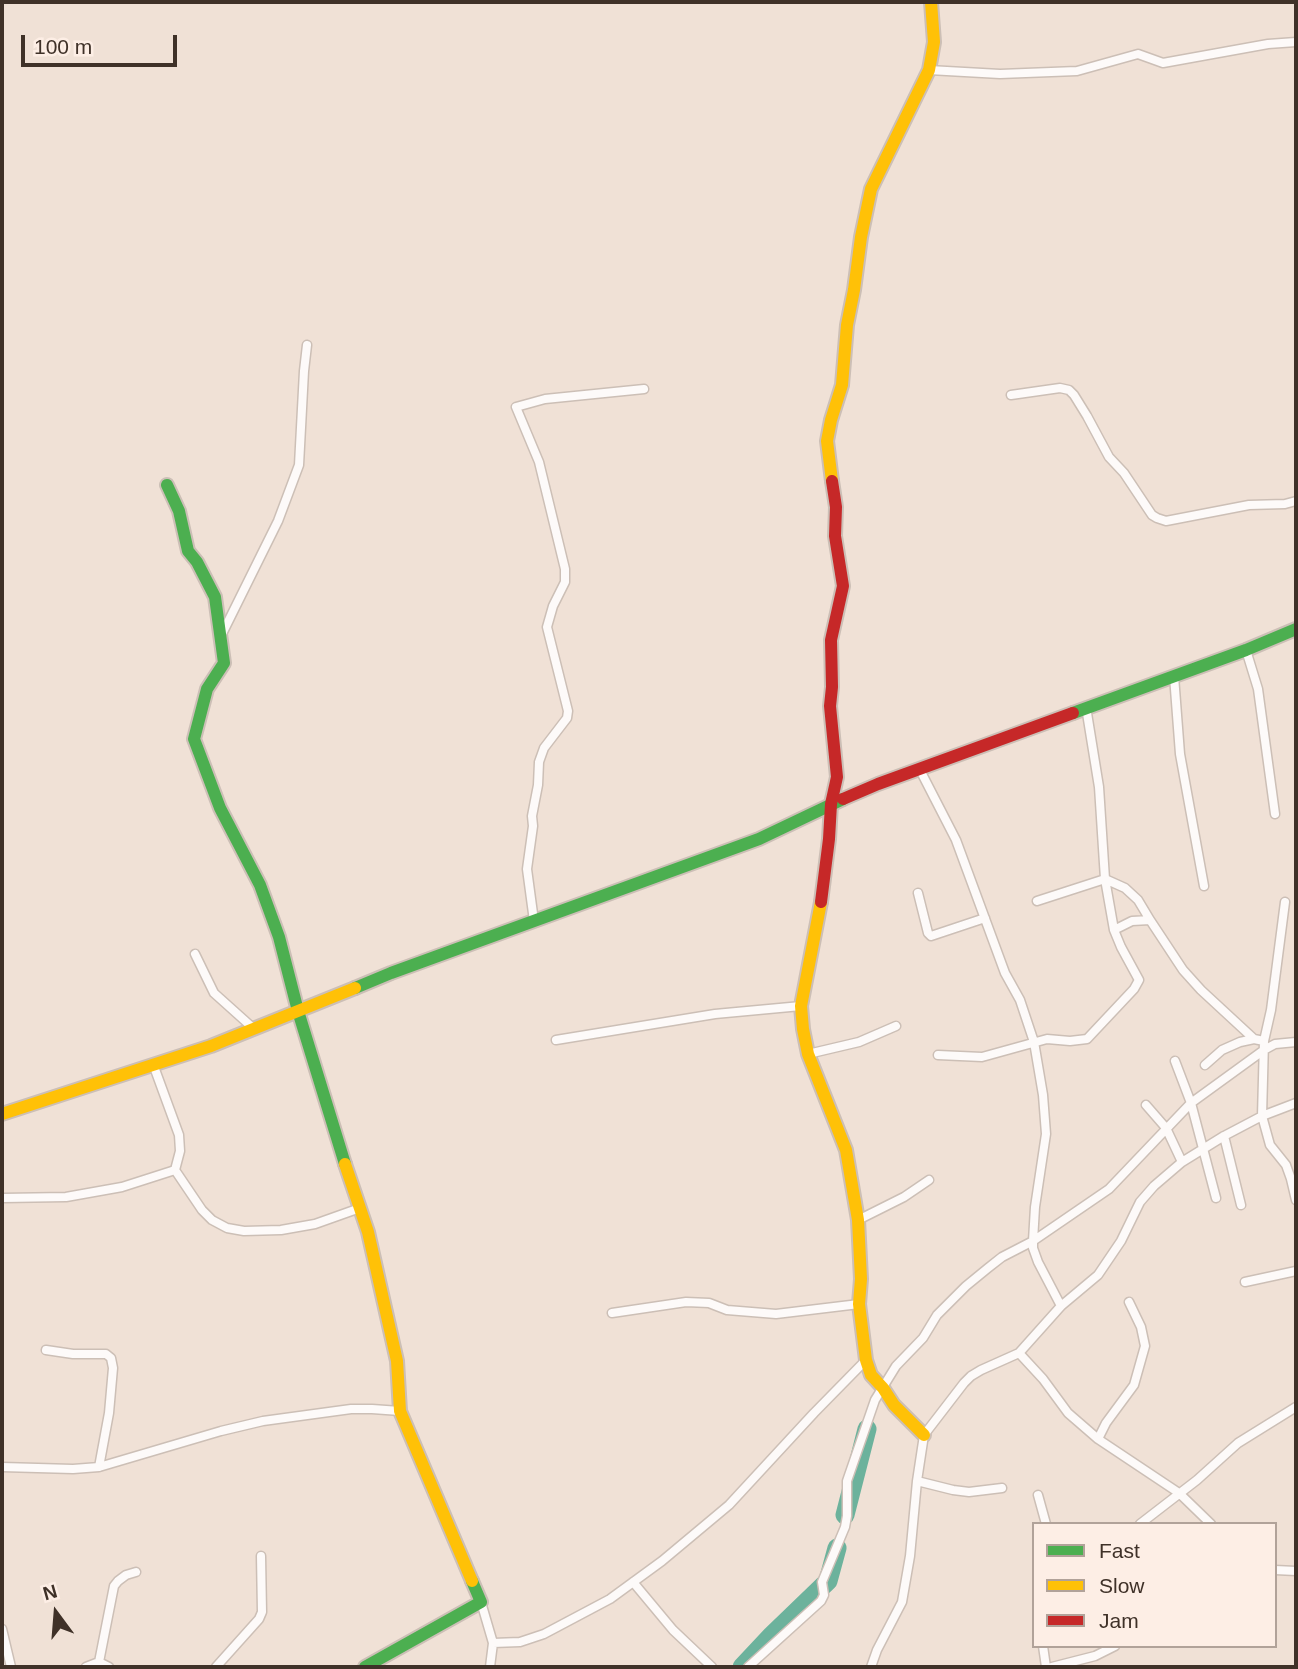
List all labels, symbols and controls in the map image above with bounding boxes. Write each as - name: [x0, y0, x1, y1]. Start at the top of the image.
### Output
- scale bar: [24, 21, 180, 65]
- text: 100 m: [34, 35, 92, 58]
- legend: [1032, 1522, 1277, 1648]
- text: Fast: [1099, 1539, 1140, 1562]
- text: Slow: [1099, 1574, 1145, 1597]
- north arrow: [21, 1578, 91, 1648]
- text: N: [41, 1580, 60, 1604]
- text: Jam: [1099, 1609, 1139, 1632]

